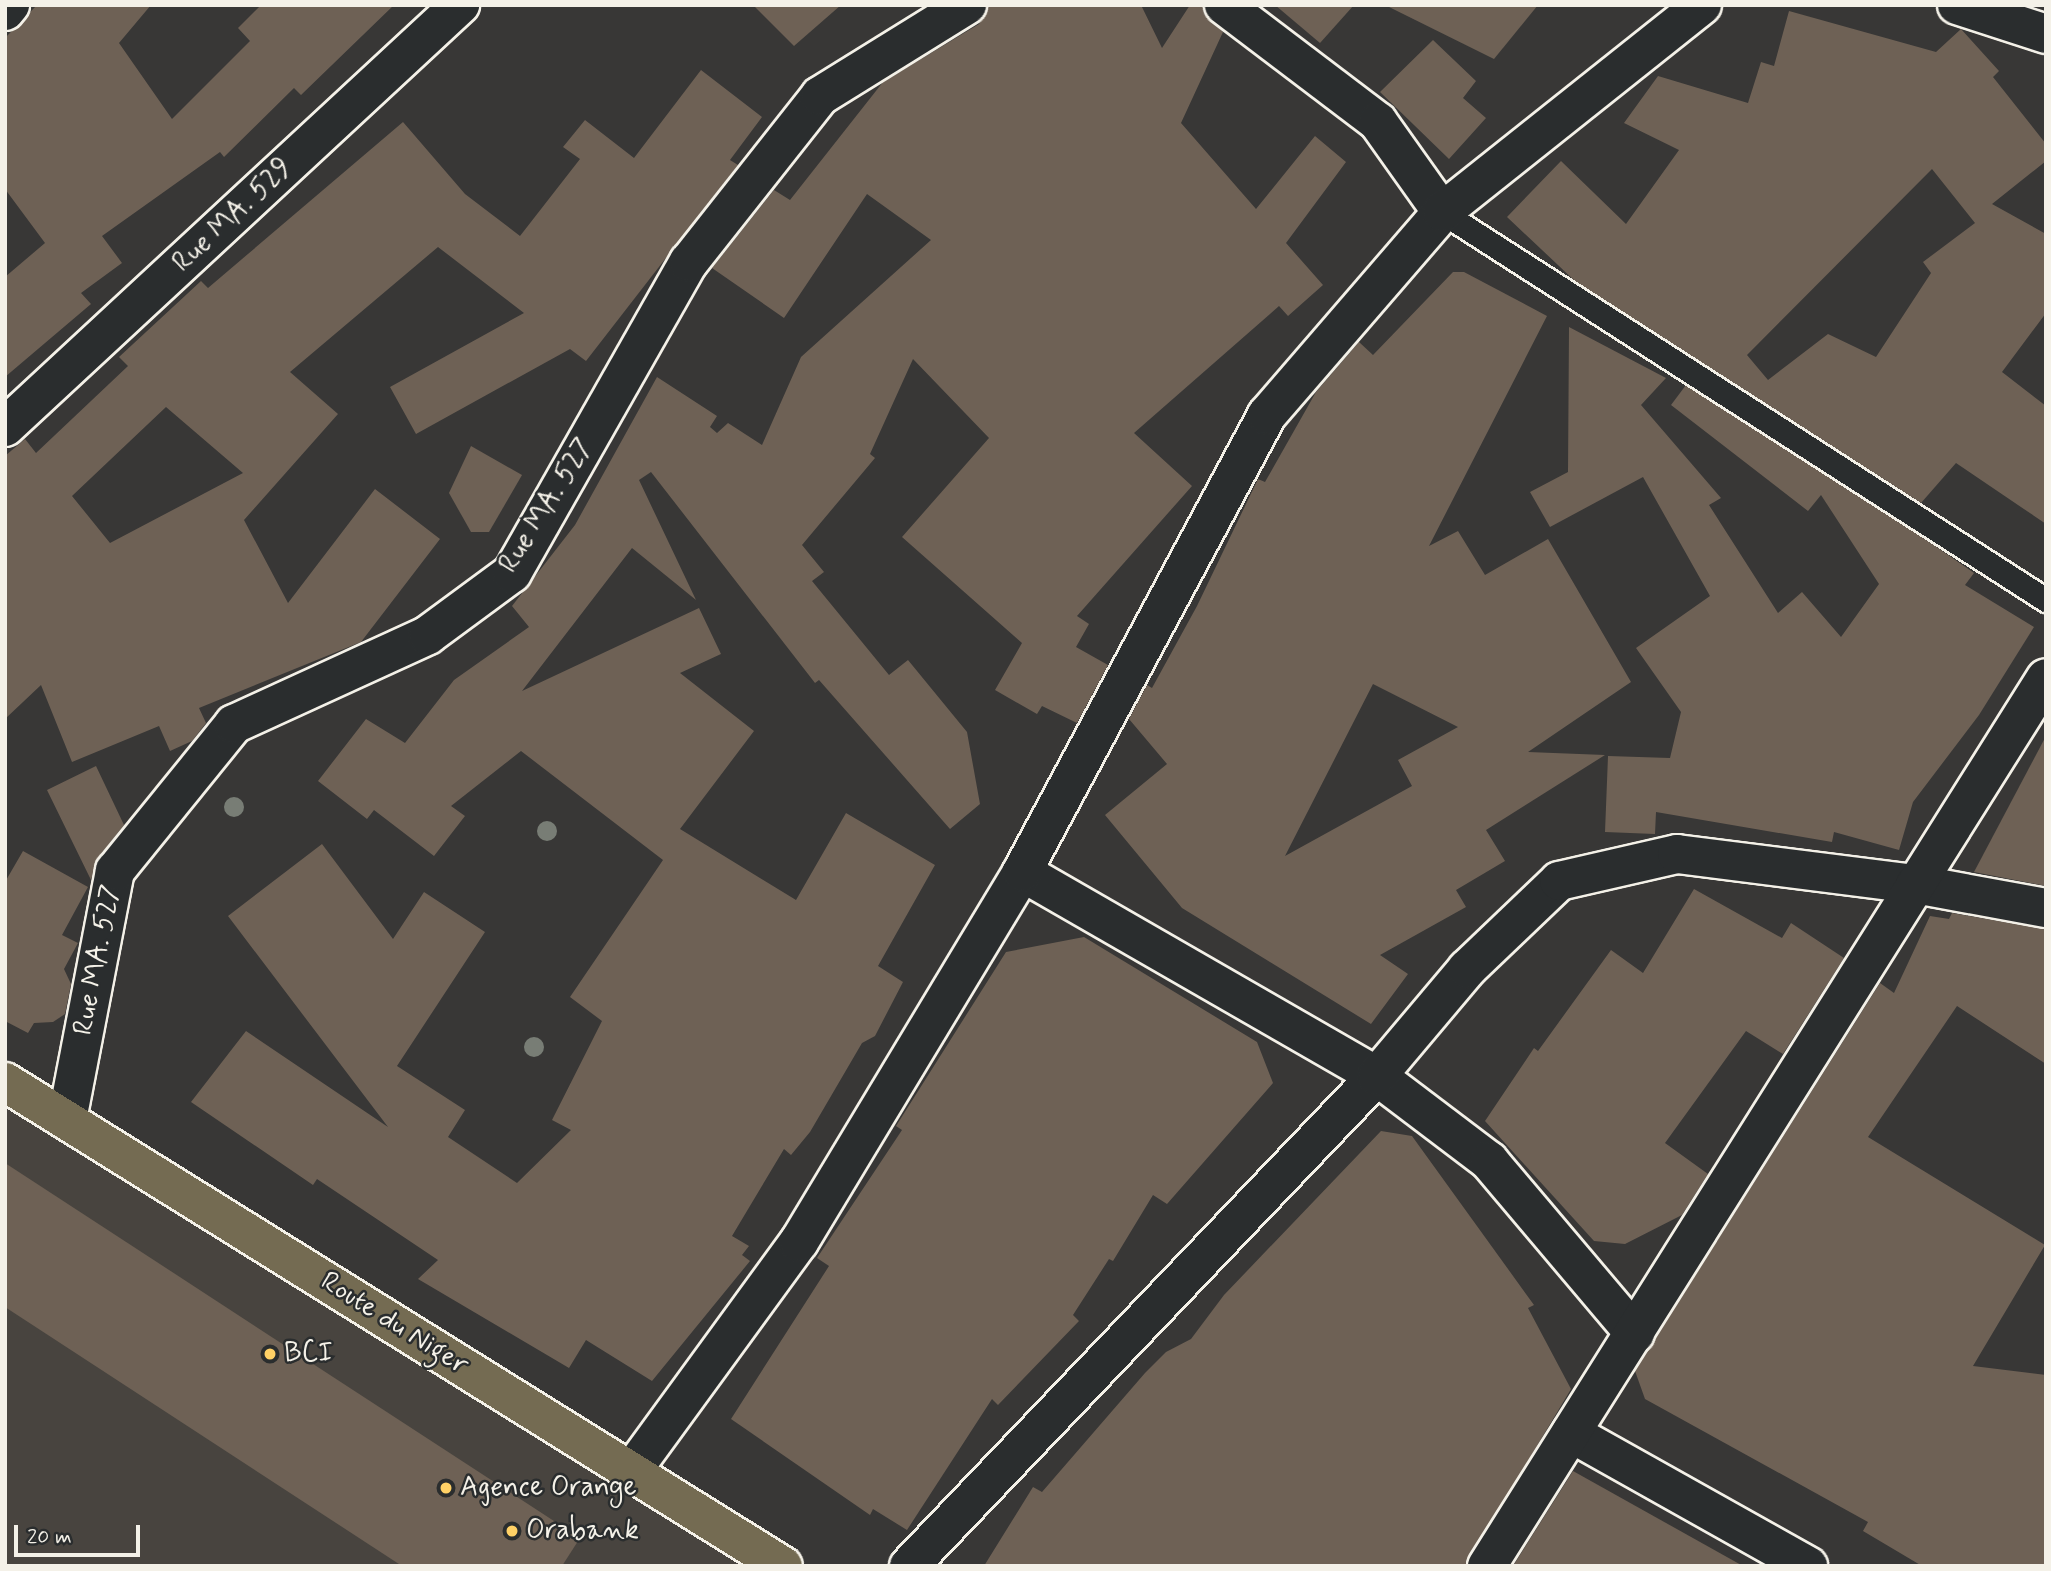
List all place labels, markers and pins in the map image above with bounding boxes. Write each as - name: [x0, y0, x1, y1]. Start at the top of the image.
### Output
- place label: BCI: [284, 1337, 333, 1371]
- marker: BCI: [262, 1346, 278, 1362]
- place label: Agence Orange: [460, 1471, 637, 1505]
- marker: Agence Orange: [438, 1480, 454, 1496]
- place label: Orabank: [526, 1514, 639, 1548]
- marker: Orabank: [504, 1523, 520, 1539]

